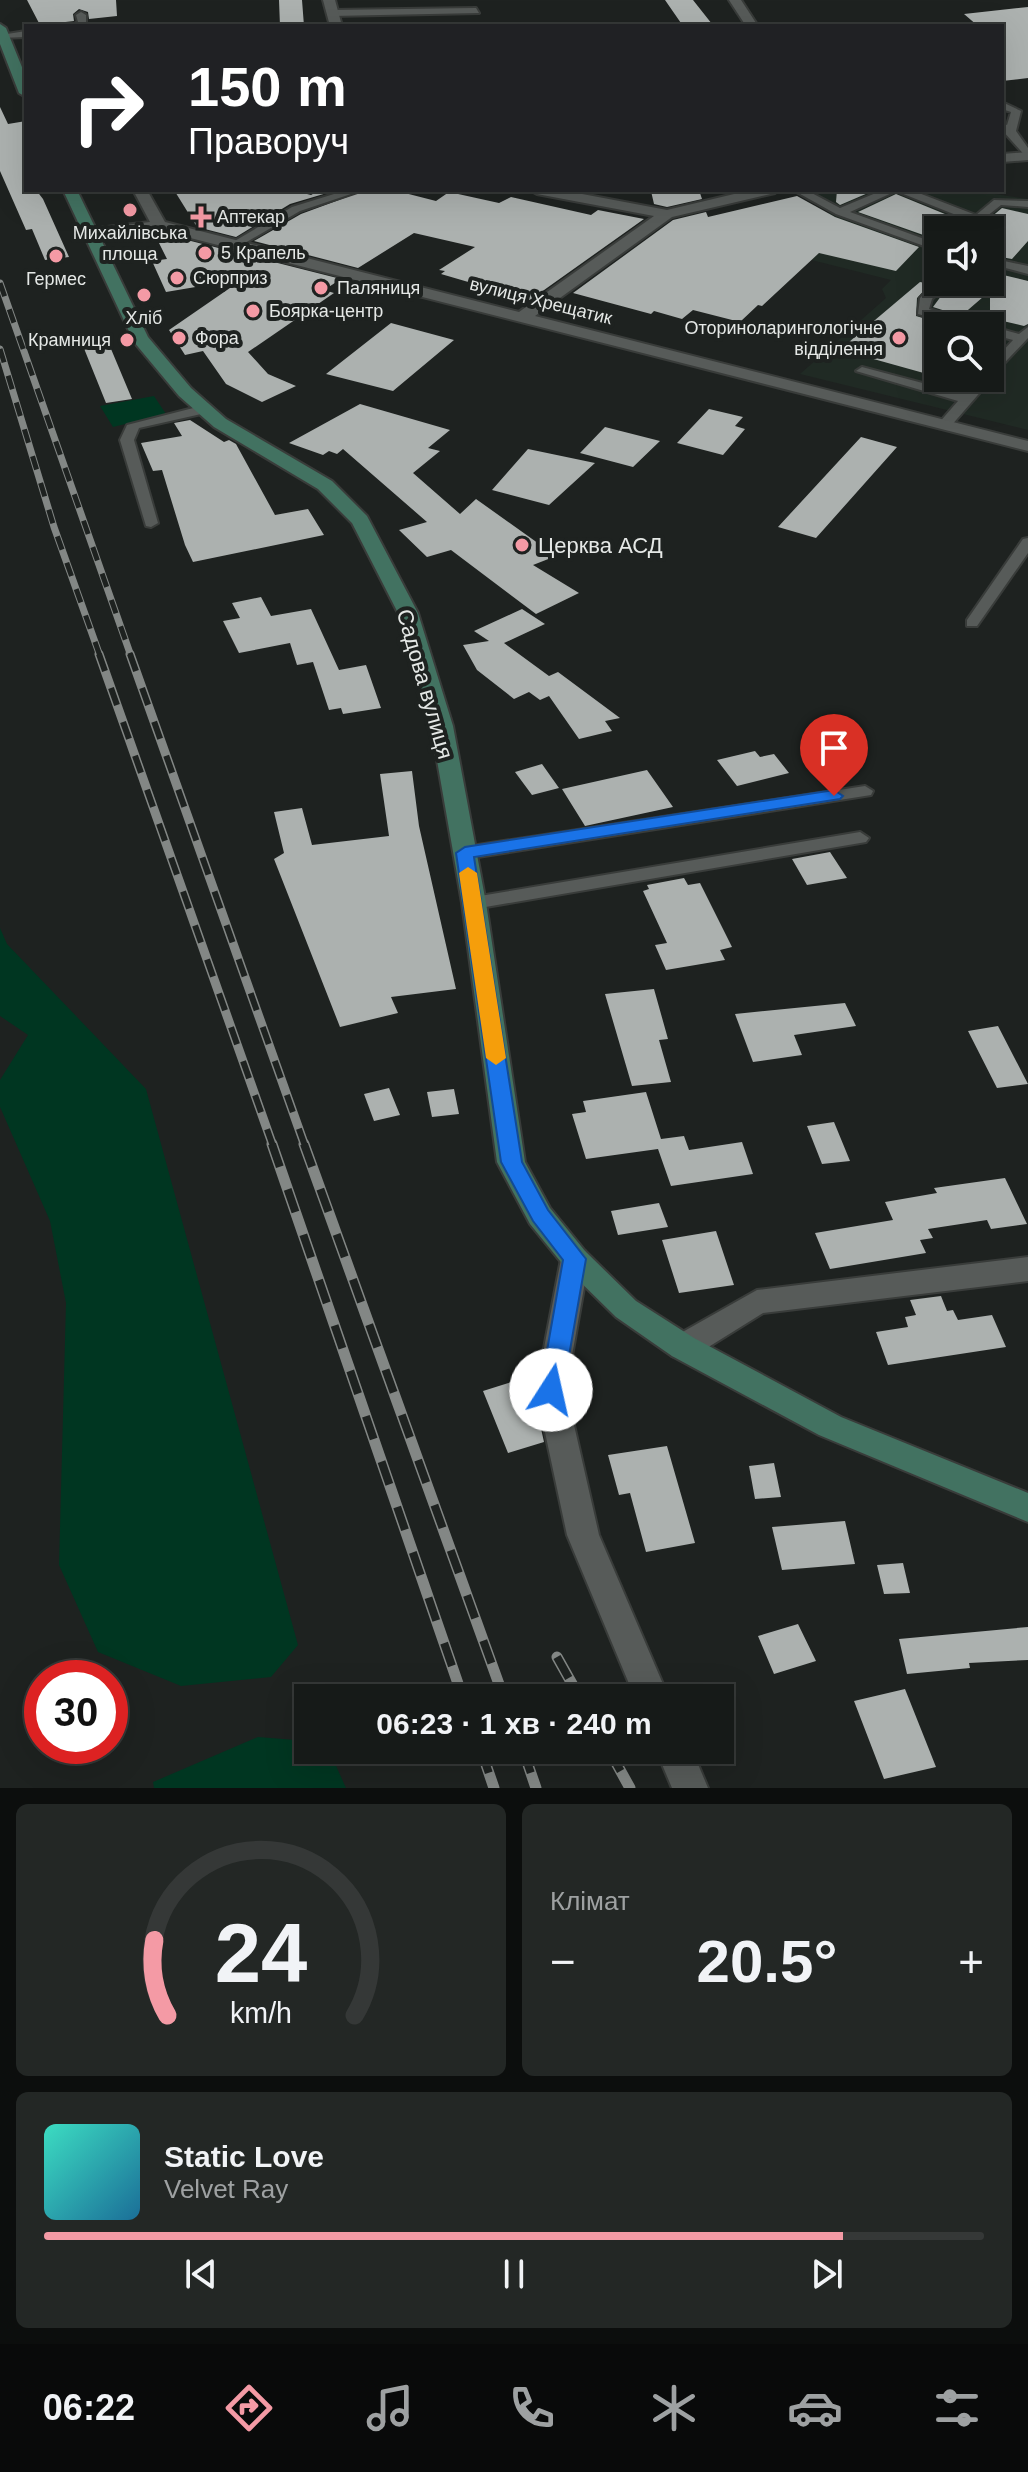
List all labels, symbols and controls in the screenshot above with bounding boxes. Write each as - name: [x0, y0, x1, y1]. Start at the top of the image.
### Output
- text: 150 m: [188, 55, 347, 118]
- icon: right: [56, 56, 160, 160]
- text: Праворуч: [188, 121, 349, 162]
- marker: Михайлівська площа: [121, 201, 139, 219]
- place label: Аптекар: [217, 207, 285, 227]
- marker: Аптекар: [192, 208, 210, 226]
- map controls: [924, 216, 1004, 392]
- button: sound: [924, 216, 1004, 296]
- place label: Михайлівська площа: [73, 223, 188, 264]
- place label: 5 Крапель: [221, 243, 306, 263]
- marker: 5 Крапель: [196, 244, 214, 262]
- marker: Гермес: [47, 247, 65, 265]
- place label: Сюрприз: [193, 268, 268, 288]
- place label: Гермес: [26, 269, 86, 289]
- marker: Сюрприз: [168, 269, 186, 287]
- street label: вулиця Хрещатик: [468, 274, 614, 328]
- place label: Паляниця: [337, 278, 420, 298]
- marker: Паляниця: [312, 279, 330, 297]
- marker: Хліб: [135, 286, 153, 304]
- place label: Боярка-центр: [269, 301, 383, 321]
- marker: Боярка-центр: [244, 302, 262, 320]
- place label: Хліб: [126, 308, 162, 328]
- button: search: [924, 312, 1004, 392]
- place label: Оториноларингологічне відділення: [684, 318, 883, 359]
- place label: Фора: [195, 328, 240, 348]
- marker: Фора: [170, 329, 188, 347]
- marker: Оториноларингологічне відділення: [890, 329, 908, 347]
- place label: Крамниця: [28, 330, 111, 350]
- marker: Крамниця: [118, 331, 136, 349]
- place label: Церква АСД: [538, 533, 663, 558]
- marker: Церква АСД: [513, 536, 531, 554]
- street label: Садова вулиця: [392, 606, 458, 762]
- pin: [800, 714, 868, 796]
- icon: arrive: [812, 726, 856, 770]
- position arrow: [509, 1348, 593, 1432]
- speed limit sign: 30: [24, 1660, 128, 1764]
- text: 06:23 · 1 хв · 240 m: [376, 1707, 652, 1740]
- text: Клімат: [550, 1886, 630, 1916]
- text: 24: [215, 1907, 307, 2000]
- text: 20.5°: [697, 1928, 837, 1995]
- text: −: [550, 1937, 576, 1986]
- text: +: [958, 1937, 984, 1986]
- text: km/h: [230, 1997, 292, 2029]
- text: Static Love: [164, 2140, 324, 2173]
- text: Velvet Ray: [164, 2174, 288, 2204]
- icon: previous: [179, 2252, 223, 2296]
- icon: pause: [492, 2252, 536, 2296]
- icon: next: [805, 2252, 849, 2296]
- icon: directions: [221, 2380, 277, 2436]
- icon: music: [362, 2380, 418, 2436]
- icon: phone: [504, 2380, 560, 2436]
- icon: climate: [646, 2380, 702, 2436]
- icon: car: [787, 2380, 843, 2436]
- icon: filters: [929, 2380, 985, 2436]
- text: 06:22: [43, 2387, 135, 2428]

